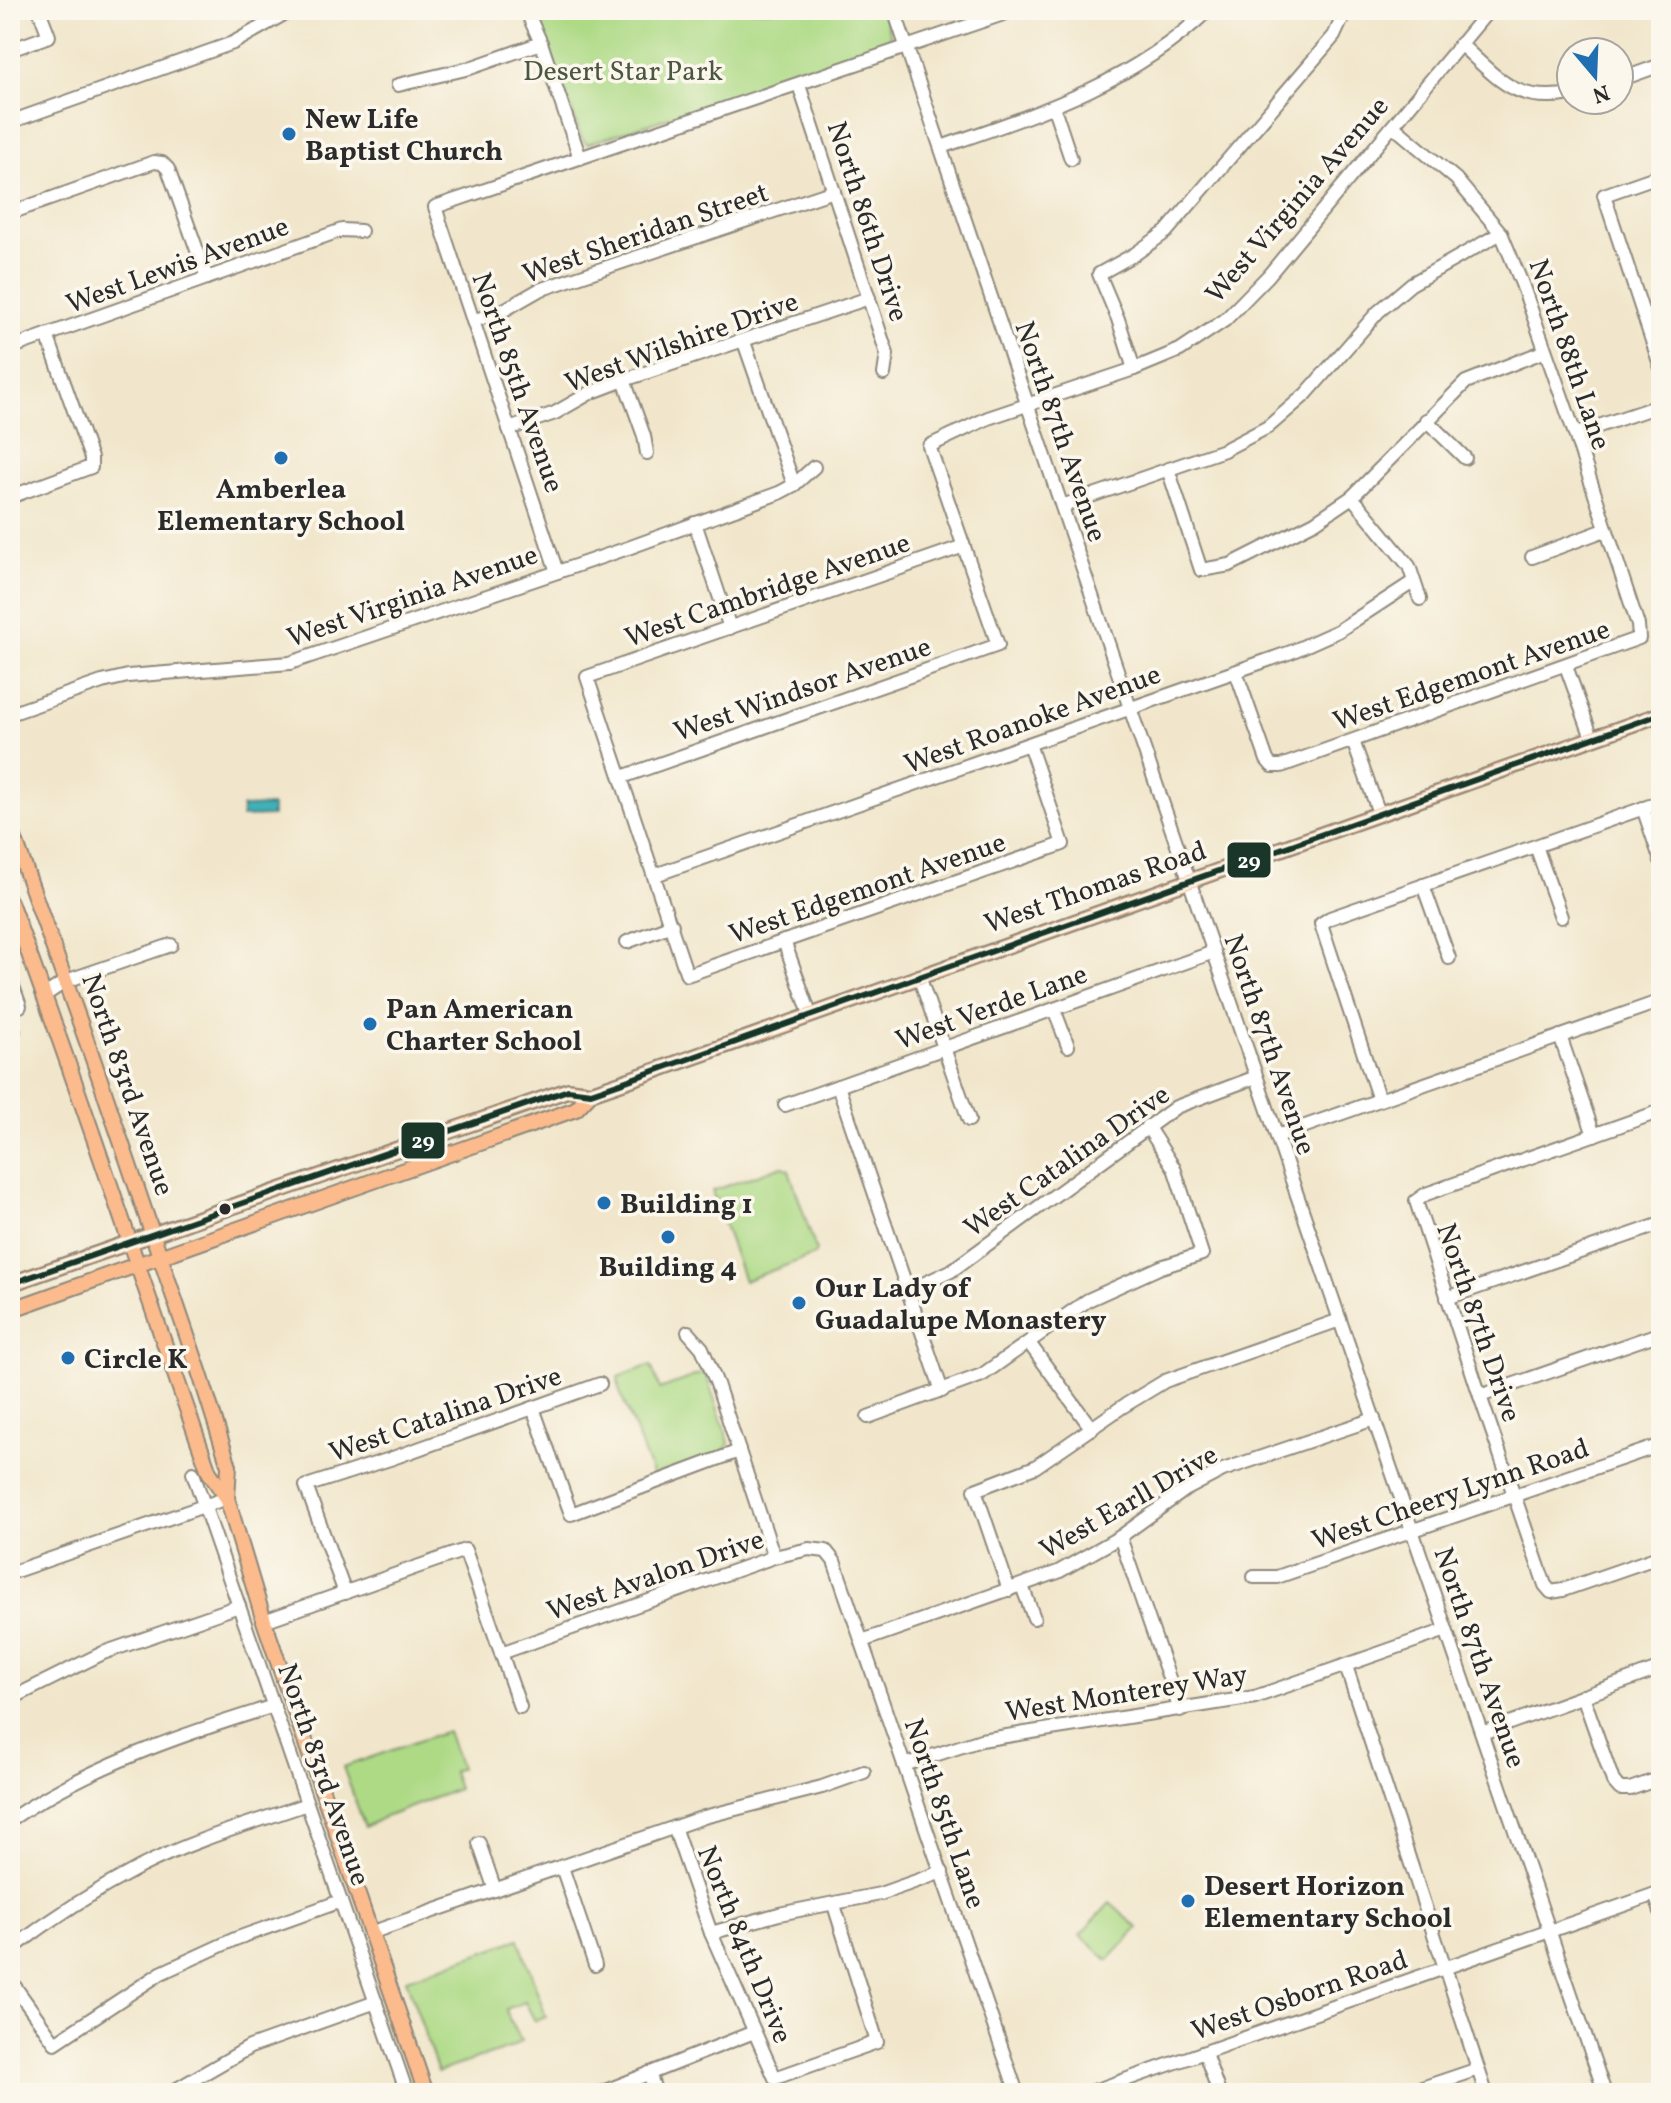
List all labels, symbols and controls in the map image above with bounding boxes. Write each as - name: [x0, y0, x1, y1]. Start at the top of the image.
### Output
- north arrow: [1555, 36, 1635, 116]
- park label: Desert Star Park: [523, 53, 723, 92]
- text: N: [1588, 75, 1613, 110]
- street label: West Virginia Avenue: [1197, 89, 1399, 313]
- place label: New Life Baptist Church: [305, 101, 503, 172]
- street label: North 86th Drive: [816, 117, 917, 327]
- marker: New Life Baptist Church: [280, 125, 298, 143]
- street label: West Sheridan Street: [518, 174, 774, 295]
- street label: West Lewis Avenue: [61, 208, 295, 325]
- street label: North 88th Lane: [1518, 254, 1620, 456]
- street label: North 85th Avenue: [461, 267, 573, 498]
- street label: West Wilshire Drive: [560, 283, 804, 404]
- street label: North 87th Avenue: [1004, 316, 1116, 547]
- marker: Amberlea Elementary School: [272, 449, 290, 467]
- place label: Amberlea Elementary School: [157, 471, 405, 542]
- street label: West Cambridge Avenue: [620, 524, 916, 659]
- street label: West Virginia Avenue: [282, 536, 543, 659]
- street label: West Edgemont Avenue: [1328, 611, 1615, 742]
- street label: West Windsor Avenue: [669, 628, 937, 753]
- street label: West Roanoke Avenue: [899, 656, 1167, 785]
- street label: West Edgemont Avenue: [724, 824, 1011, 955]
- street label: West Thomas Road: [979, 832, 1212, 945]
- line badge: 29: [1226, 841, 1272, 879]
- text: 29: [1237, 847, 1261, 878]
- street label: North 87th Avenue: [1213, 929, 1325, 1160]
- street label: West Verde Lane: [890, 956, 1093, 1061]
- street label: North 83rd Avenue: [70, 968, 183, 1201]
- place label: Pan American Charter School: [386, 991, 582, 1062]
- marker: Pan American Charter School: [361, 1015, 379, 1033]
- street label: West Catalina Drive: [956, 1076, 1178, 1248]
- line badge: 29: [400, 1121, 446, 1160]
- text: 29: [411, 1127, 435, 1158]
- place label: Building 1: [620, 1186, 753, 1225]
- marker: Building 1: [595, 1194, 613, 1212]
- unlabelled marker: [217, 1201, 233, 1217]
- street label: North 87th Drive: [1425, 1218, 1530, 1427]
- marker: Building 4: [659, 1228, 677, 1246]
- place label: Building 4: [599, 1249, 737, 1288]
- place label: Our Lady of Guadalupe Monastery: [815, 1270, 1107, 1341]
- marker: Our Lady of Guadalupe Monastery: [790, 1294, 808, 1312]
- place label: Circle K: [84, 1341, 188, 1380]
- marker: Circle K: [59, 1349, 77, 1367]
- street label: West Catalina Drive: [324, 1357, 567, 1473]
- street label: West Cheery Lynn Road: [1307, 1430, 1595, 1561]
- street label: West Earll Drive: [1033, 1436, 1226, 1570]
- street label: West Avalon Drive: [542, 1521, 770, 1632]
- street label: North 87th Avenue: [1423, 1542, 1535, 1773]
- street label: West Monterey Way: [1003, 1656, 1250, 1733]
- street label: North 83rd Avenue: [266, 1658, 379, 1891]
- street label: North 85th Lane: [893, 1714, 994, 1914]
- street label: North 84th Drive: [686, 1840, 801, 2050]
- place label: Desert Horizon Elementary School: [1204, 1868, 1452, 1939]
- marker: Desert Horizon Elementary School: [1179, 1892, 1197, 1910]
- street label: West Osborn Road: [1186, 1941, 1413, 2052]

